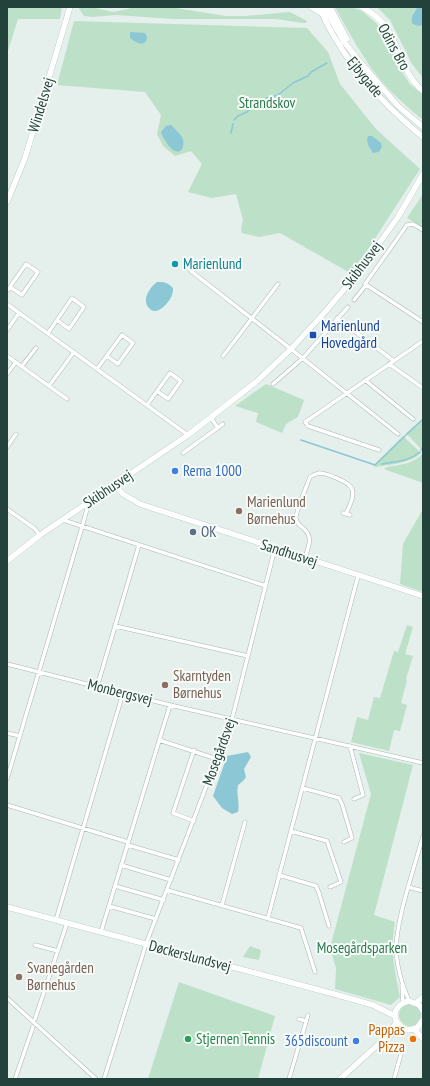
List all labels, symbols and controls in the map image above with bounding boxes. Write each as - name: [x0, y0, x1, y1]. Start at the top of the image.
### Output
- street label: Odins Bro: [374, 20, 415, 73]
- street label: Ejbygade: [343, 53, 388, 101]
- street label: Windelsvej: [23, 75, 58, 135]
- park label: Strandskov: [239, 93, 295, 112]
- street label: Skibhusvej: [337, 237, 386, 293]
- place label: Marienlund: [183, 254, 242, 273]
- marker: Marienlund: [170, 259, 180, 269]
- place label: Marienlund Hovedgård: [321, 316, 380, 352]
- marker: Marienlund Hovedgård: [308, 330, 318, 340]
- place label: Rema 1000: [183, 461, 242, 480]
- street label: Skibhusvej: [79, 465, 136, 512]
- marker: Rema 1000: [170, 466, 180, 476]
- place label: Marienlund Børnehus: [247, 492, 306, 528]
- marker: Marienlund Børnehus: [234, 506, 244, 516]
- place label: OK: [201, 522, 217, 541]
- marker: OK: [188, 527, 198, 537]
- street label: Sandhusvej: [258, 534, 320, 571]
- place label: Skarntyden Børnehus: [173, 666, 231, 702]
- street label: Monbergsvej: [86, 674, 155, 709]
- marker: Skarntyden Børnehus: [160, 680, 170, 690]
- street label: Mosegårdsvej: [198, 715, 240, 788]
- street label: Døckerslundsvej: [147, 935, 233, 976]
- park label: Mosegårdsparken: [317, 938, 407, 957]
- place label: Svanegården Børnehus: [27, 958, 94, 994]
- marker: Svanegården Børnehus: [14, 972, 24, 982]
- place label: Pappas Pizza: [369, 1020, 405, 1056]
- place label: Stjernen Tennis: [196, 1029, 275, 1048]
- place label: 365discount: [284, 1031, 348, 1050]
- marker: Stjernen Tennis: [183, 1034, 193, 1044]
- marker: Pappas Pizza: [408, 1034, 418, 1044]
- marker: 365discount: [351, 1036, 361, 1046]

